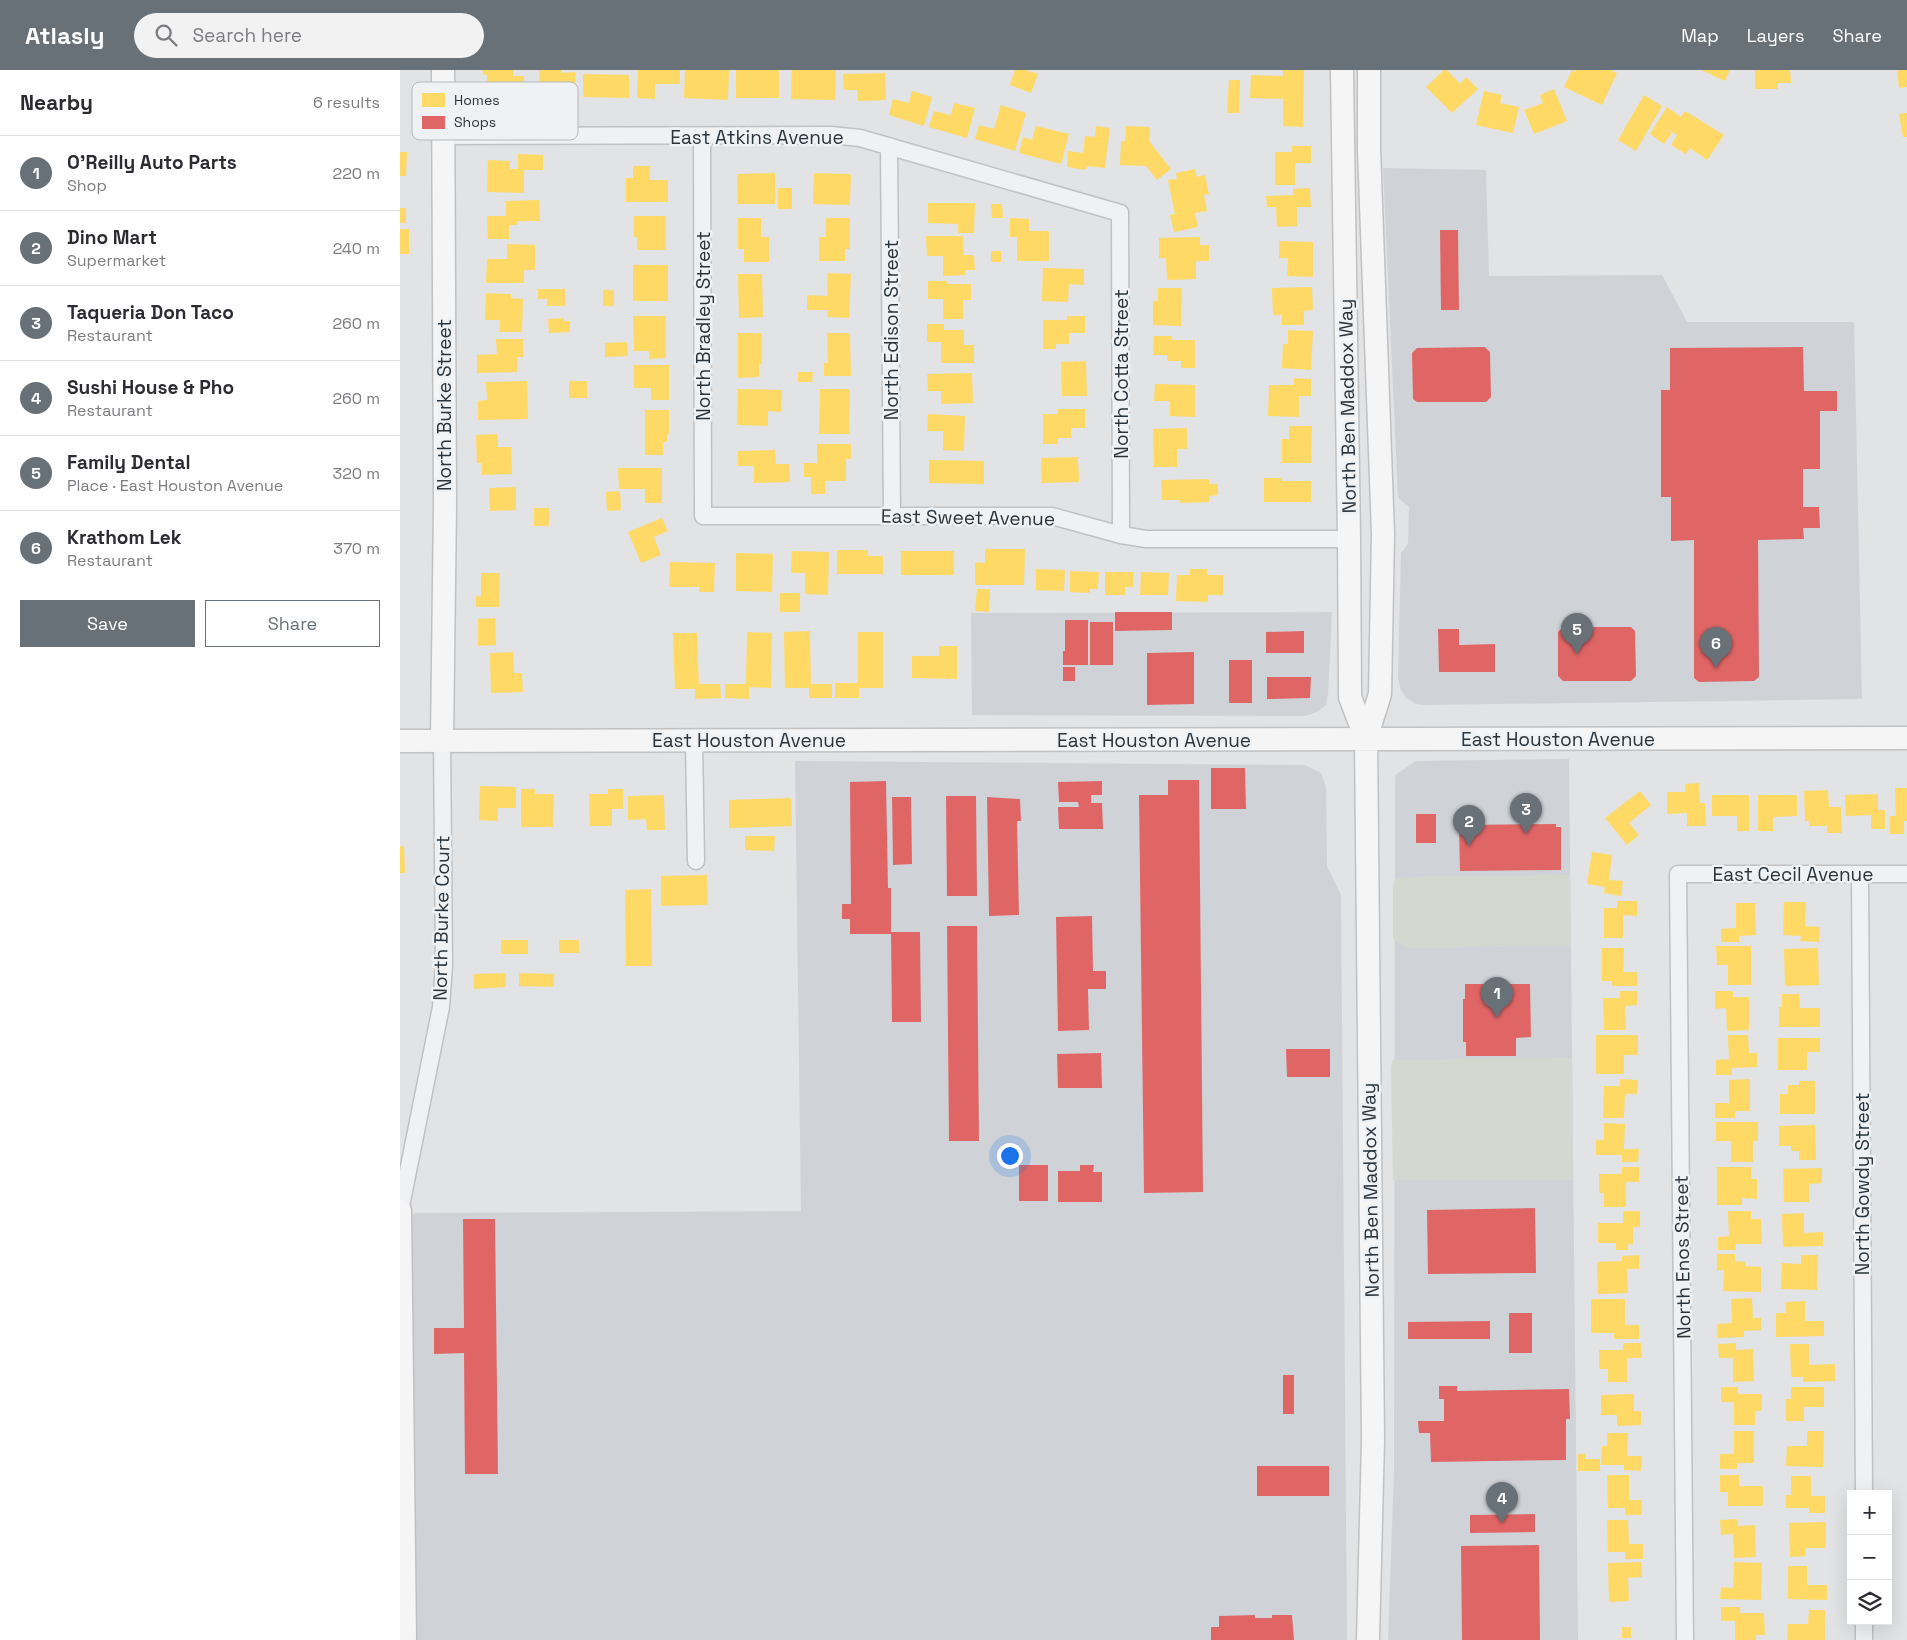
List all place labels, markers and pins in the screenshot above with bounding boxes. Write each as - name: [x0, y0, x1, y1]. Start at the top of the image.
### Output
- pin: 5: [1561, 613, 1593, 654]
- pin: 6: [1700, 627, 1732, 668]
- pin: 3: [1510, 793, 1542, 834]
- pin: 2: [1453, 805, 1485, 846]
- pin: 1: [1481, 977, 1513, 1018]
- pin: 4: [1486, 1482, 1518, 1523]

